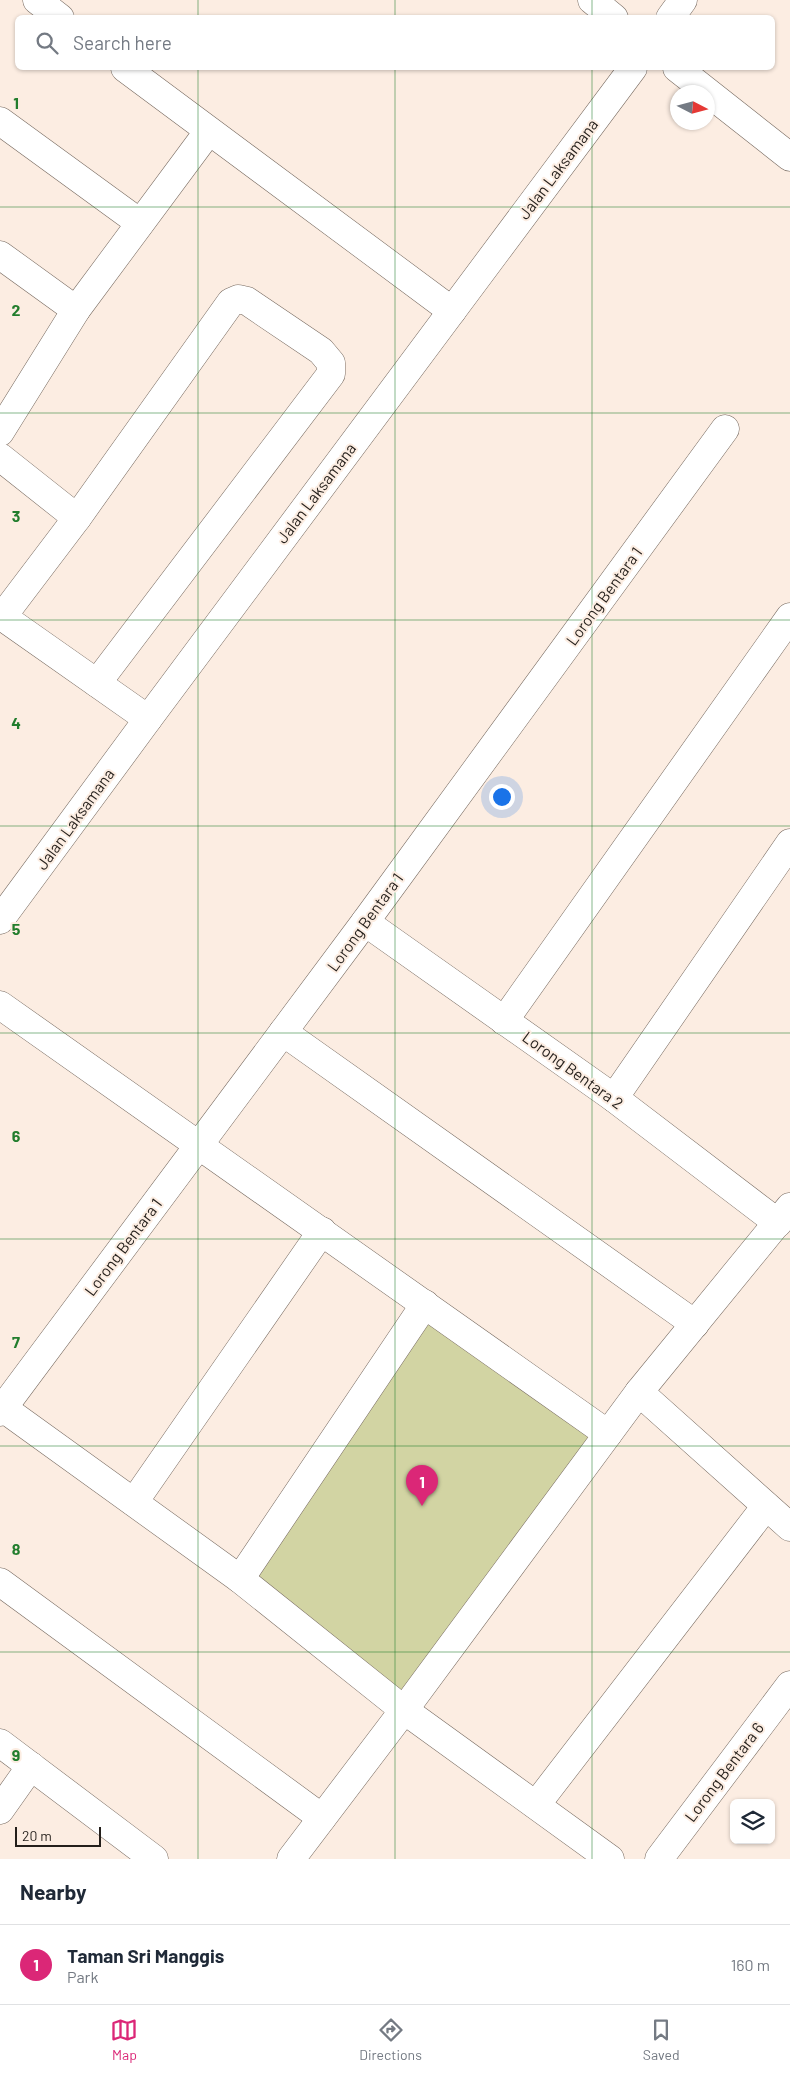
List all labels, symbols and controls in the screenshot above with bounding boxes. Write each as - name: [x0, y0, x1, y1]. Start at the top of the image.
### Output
- search box: [15, 15, 775, 70]
- icon: search: [33, 29, 61, 57]
- text: Search here: [73, 31, 172, 54]
- north arrow: [670, 85, 715, 130]
- text: 1: [13, 93, 19, 112]
- street label: Jalan Laksamana: [514, 115, 601, 222]
- text: 2: [12, 300, 21, 319]
- street label: Jalan Laksamana: [272, 439, 359, 546]
- text: 3: [12, 506, 20, 525]
- street label: Lorong Bentara 1: [562, 543, 646, 648]
- text: 4: [11, 713, 21, 732]
- street label: Jalan Laksamana: [32, 764, 118, 873]
- your location: [489, 784, 515, 810]
- street label: Lorong Bentara 1: [323, 869, 407, 974]
- text: 5: [12, 919, 21, 938]
- street label: Lorong Bentara 2: [519, 1027, 627, 1112]
- text: 6: [12, 1126, 21, 1145]
- street label: Lorong Bentara 1: [80, 1194, 165, 1299]
- text: 7: [12, 1332, 20, 1351]
- pin: 1: [406, 1465, 438, 1506]
- text: 8: [12, 1539, 21, 1558]
- street label: Lorong Bentara 6: [680, 1718, 767, 1825]
- text: 9: [12, 1745, 20, 1764]
- map controls: [730, 1799, 775, 1844]
- button: layers: [730, 1799, 775, 1844]
- scale bar: [15, 1824, 101, 1847]
- text: 20 m: [22, 1827, 52, 1844]
- text: Nearby: [20, 1879, 86, 1904]
- text: Taman Sri Manggis: [67, 1944, 224, 1967]
- text: 1: [33, 1955, 39, 1974]
- text: 160 m: [731, 1955, 770, 1974]
- text: Park: [67, 1967, 98, 1986]
- tab: Map: [110, 2016, 138, 2063]
- tab: Directions: [359, 2016, 422, 2063]
- tab: Saved: [643, 2016, 680, 2063]

